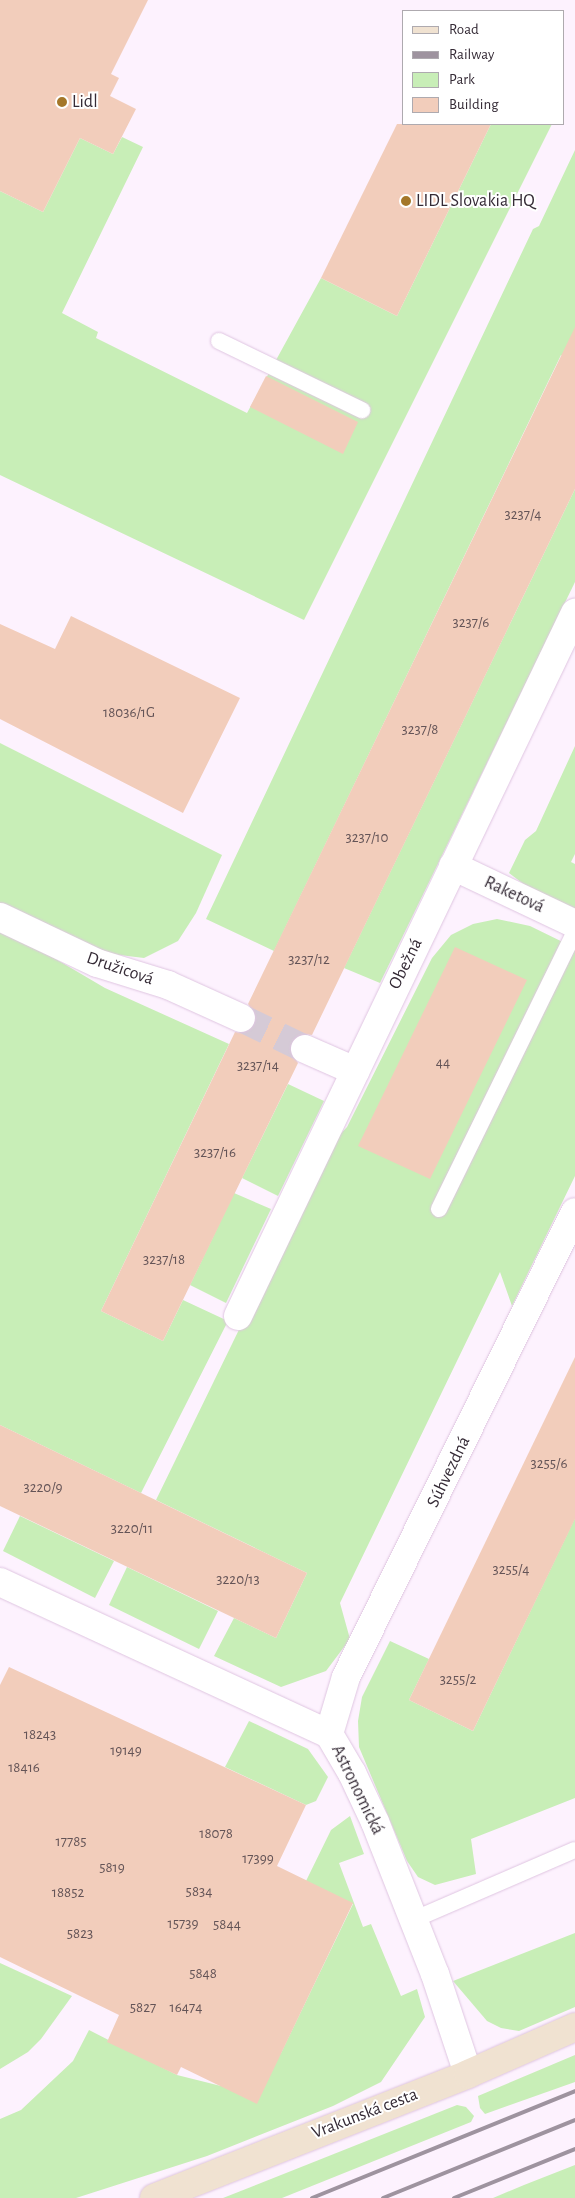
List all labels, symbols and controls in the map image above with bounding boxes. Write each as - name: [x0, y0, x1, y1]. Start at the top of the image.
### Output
- legend: [402, 10, 565, 125]
- text: Road: [449, 22, 479, 37]
- text: Railway: [449, 47, 494, 62]
- text: Park: [449, 72, 475, 87]
- place label: Lidl: [72, 91, 98, 113]
- marker: Lidl: [56, 96, 68, 108]
- text: Building: [449, 97, 499, 112]
- place label: LIDL Slovakia HQ: [416, 190, 535, 212]
- marker: LIDL Slovakia HQ: [400, 195, 412, 207]
- house number: 3237/4: [505, 506, 541, 524]
- house number: 3237/6: [453, 614, 489, 632]
- house number: 18036/1G: [103, 704, 155, 722]
- house number: 3237/8: [402, 721, 438, 739]
- house number: 3237/10: [346, 829, 388, 847]
- street label: Raketová: [480, 872, 548, 918]
- street label: Obežná: [384, 935, 428, 993]
- street label: Družicová: [84, 947, 156, 991]
- house number: 3237/12: [288, 951, 330, 969]
- house number: 44: [436, 1054, 450, 1072]
- house number: 3237/14: [237, 1057, 279, 1075]
- house number: 3237/16: [194, 1144, 236, 1162]
- house number: 3237/18: [143, 1251, 185, 1269]
- street label: Súhvezdná: [423, 1433, 475, 1511]
- house number: 3255/6: [531, 1455, 567, 1473]
- house number: 3220/9: [23, 1479, 63, 1497]
- house number: 3220/11: [111, 1520, 153, 1538]
- house number: 3255/4: [492, 1561, 530, 1579]
- house number: 3220/13: [216, 1571, 260, 1589]
- house number: 3255/2: [440, 1671, 476, 1689]
- house number: 18243: [24, 1726, 56, 1744]
- house number: 19149: [110, 1742, 142, 1760]
- street label: Astronomická: [326, 1742, 388, 1838]
- house number: 18416: [8, 1759, 40, 1777]
- house number: 18078: [199, 1825, 233, 1843]
- house number: 17785: [55, 1833, 87, 1851]
- house number: 17399: [242, 1850, 274, 1868]
- house number: 5819: [99, 1859, 125, 1877]
- house number: 5834: [186, 1883, 212, 1901]
- house number: 18852: [52, 1884, 84, 1902]
- house number: 15739: [168, 1915, 198, 1933]
- house number: 5844: [213, 1916, 241, 1934]
- house number: 5823: [67, 1925, 93, 1943]
- house number: 5848: [189, 1965, 217, 1983]
- house number: 5827: [130, 1999, 156, 2017]
- house number: 16474: [170, 1999, 202, 2017]
- street label: Vrakunská cesta: [309, 2084, 421, 2144]

